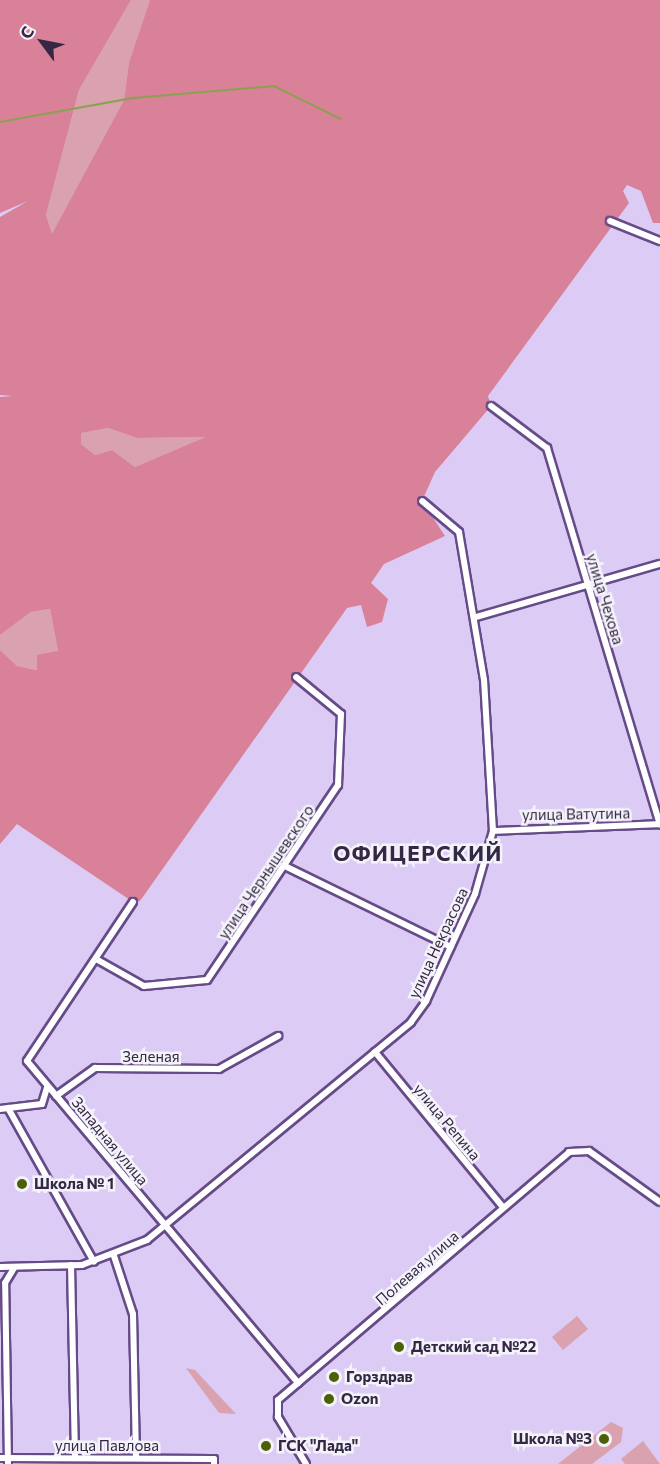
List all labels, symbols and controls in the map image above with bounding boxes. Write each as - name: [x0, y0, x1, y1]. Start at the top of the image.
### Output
- north arrow: [12, 12, 72, 72]
- text: С: [15, 23, 37, 42]
- street label: улица Чехова: [583, 551, 627, 647]
- street label: улица Чернышевского: [214, 801, 318, 943]
- street label: улица Ватутина: [522, 804, 630, 824]
- district label: ОФИЦЕРСКИЙ: [333, 840, 503, 866]
- street label: улица Некрасова: [405, 885, 471, 1001]
- street label: Зеленая: [122, 1048, 180, 1066]
- street label: улица Репина: [410, 1080, 484, 1164]
- street label: Западная улица: [68, 1093, 152, 1189]
- place label: Школа № 1: [34, 1175, 114, 1193]
- marker: Школа № 1: [15, 1177, 29, 1191]
- street label: Полевая улица: [372, 1227, 462, 1309]
- place label: Детский сад №22: [411, 1338, 536, 1356]
- marker: Детский сад №22: [392, 1340, 406, 1354]
- place label: Горздрав: [346, 1368, 413, 1386]
- marker: Горздрав: [327, 1370, 341, 1384]
- place label: Ozon: [341, 1390, 379, 1408]
- marker: Ozon: [322, 1392, 336, 1406]
- place label: Школа №3: [513, 1430, 592, 1448]
- marker: Школа №3: [597, 1432, 611, 1446]
- street label: улица Павлова: [55, 1437, 159, 1455]
- place label: ГСК "Лада": [278, 1437, 358, 1455]
- marker: ГСК "Лада": [259, 1439, 273, 1453]

